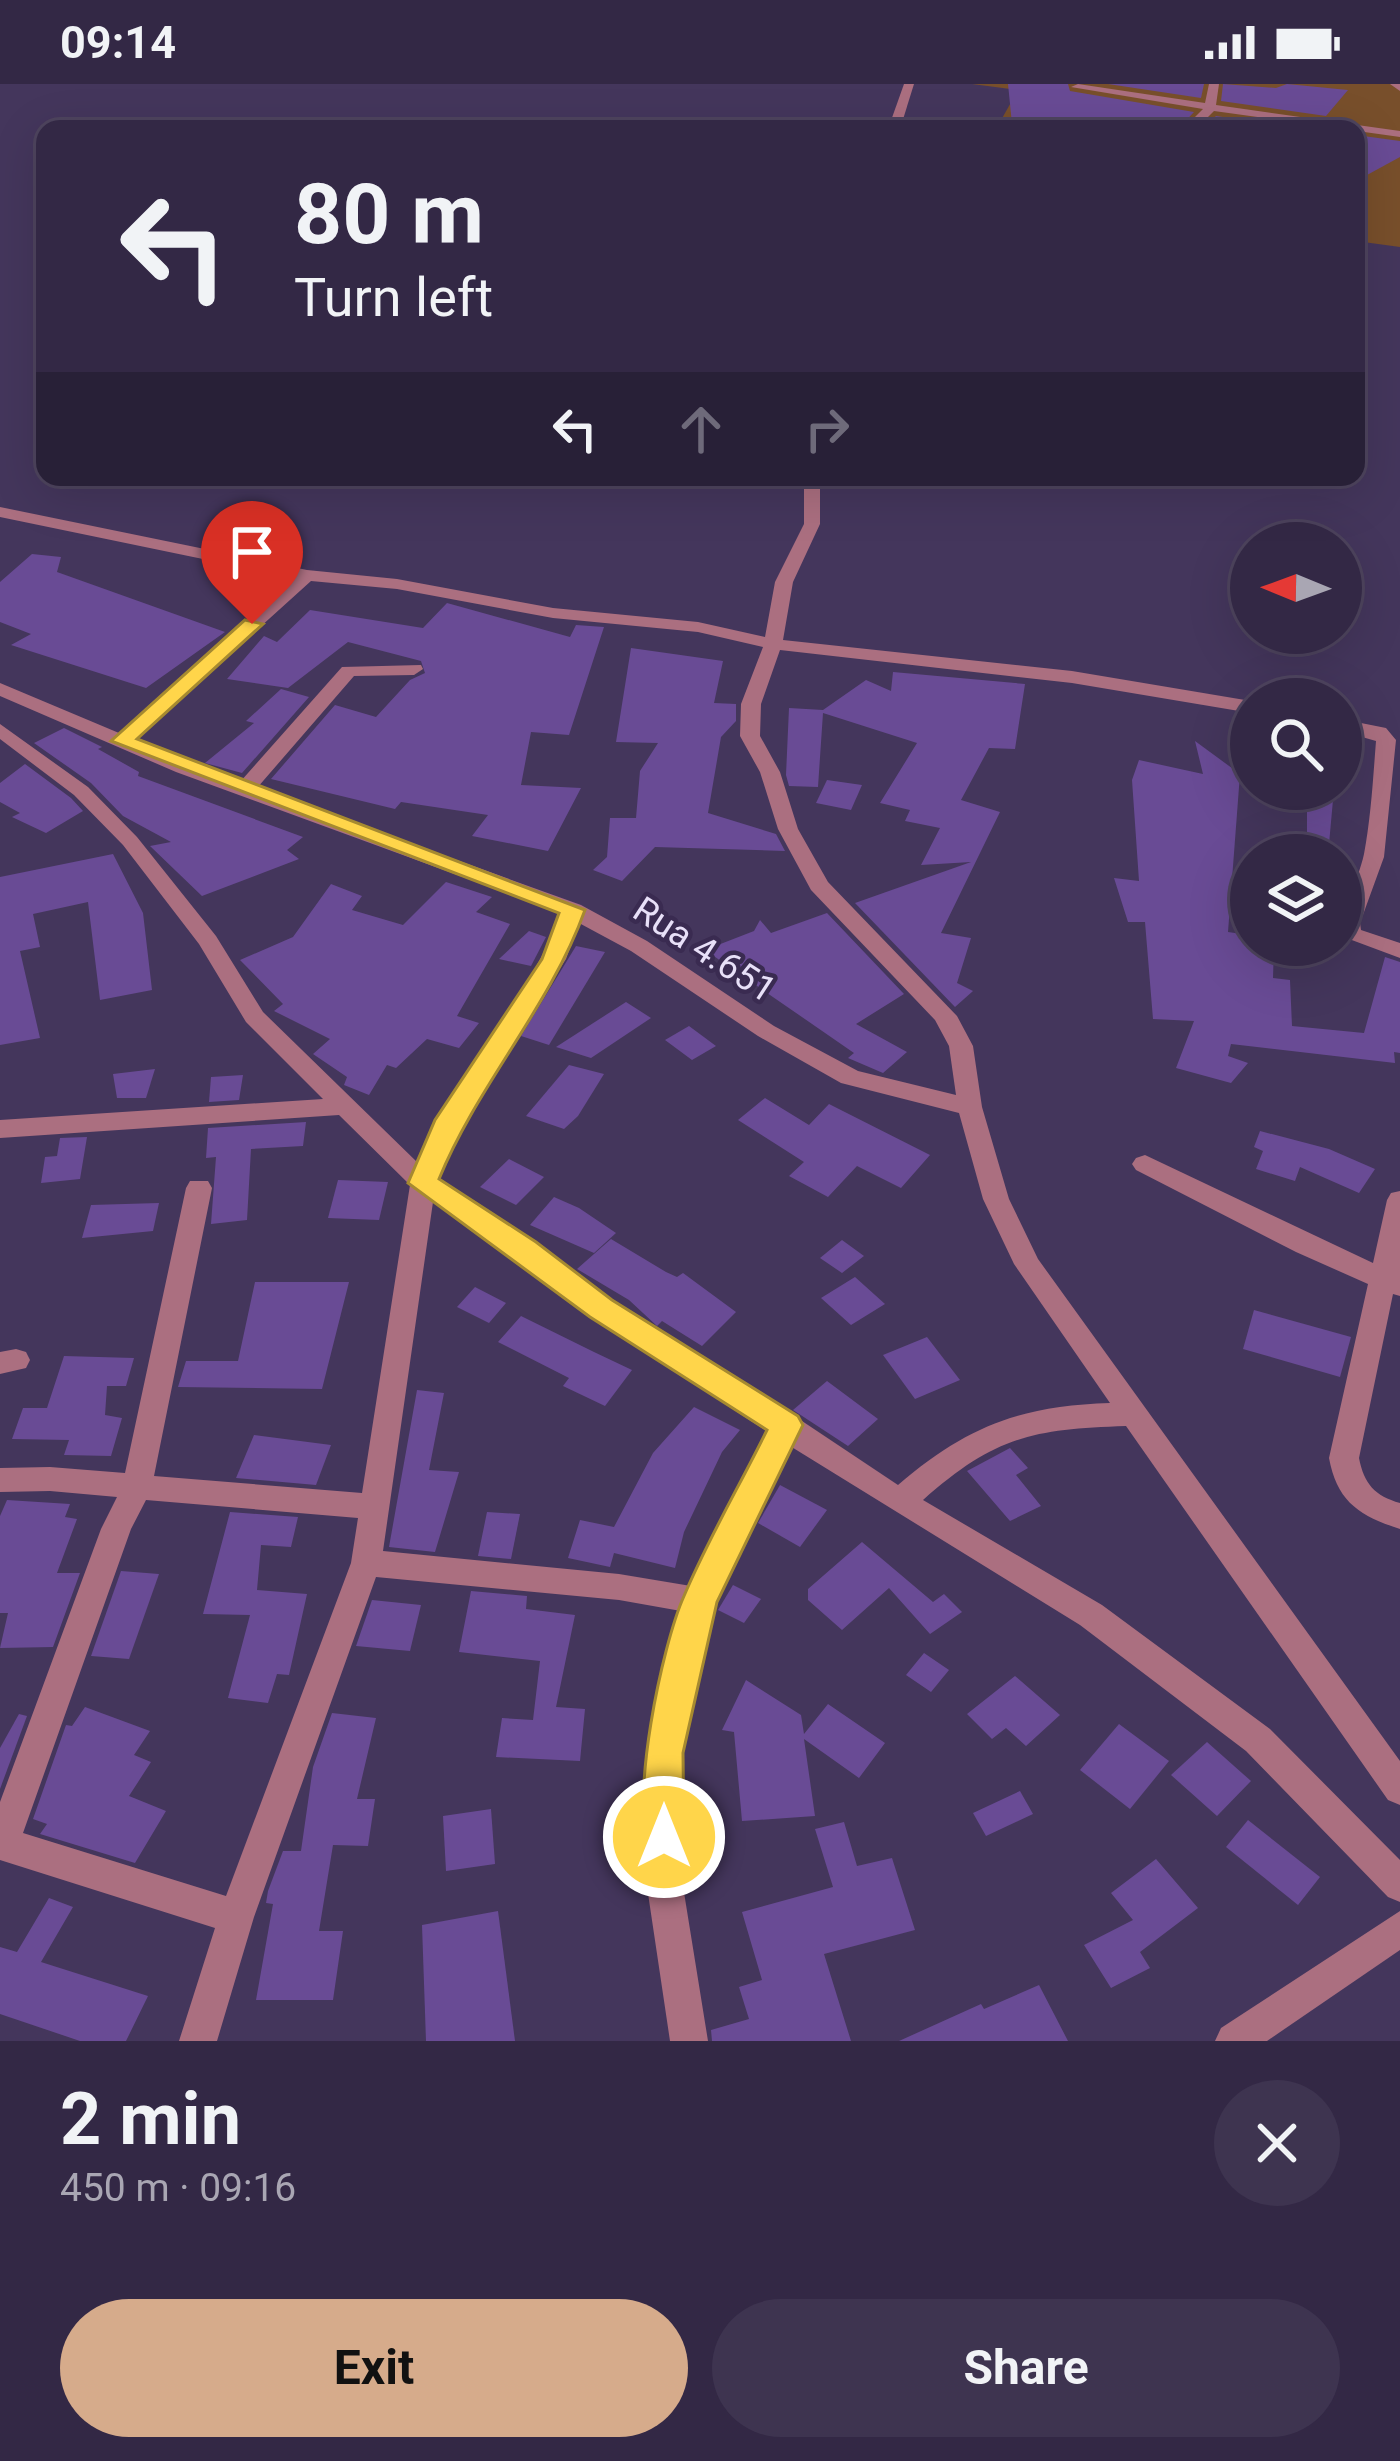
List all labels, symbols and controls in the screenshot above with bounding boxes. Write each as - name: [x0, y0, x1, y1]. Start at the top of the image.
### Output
- text: 09:14: [60, 16, 176, 69]
- text: 80 m: [294, 165, 484, 264]
- icon: left: [96, 168, 252, 324]
- text: Turn left: [294, 266, 493, 329]
- icon: left: [542, 396, 608, 462]
- icon: ahead: [668, 396, 734, 462]
- icon: right: [794, 396, 860, 462]
- pin: [201, 501, 303, 624]
- icon: arrive: [219, 519, 285, 585]
- north arrow: [1230, 522, 1362, 654]
- map controls: [1230, 522, 1362, 966]
- button: search: [1230, 678, 1362, 810]
- button: layers: [1230, 834, 1362, 966]
- street label: Rua 4.651: [626, 888, 783, 1011]
- position arrow: [601, 1774, 727, 1900]
- text: 2 min: [60, 2077, 241, 2162]
- button: close: [1214, 2080, 1340, 2206]
- text: 450 m · 09:16: [60, 2165, 296, 2211]
- button: Exit: [60, 2299, 688, 2437]
- button: Share: [712, 2299, 1340, 2437]

